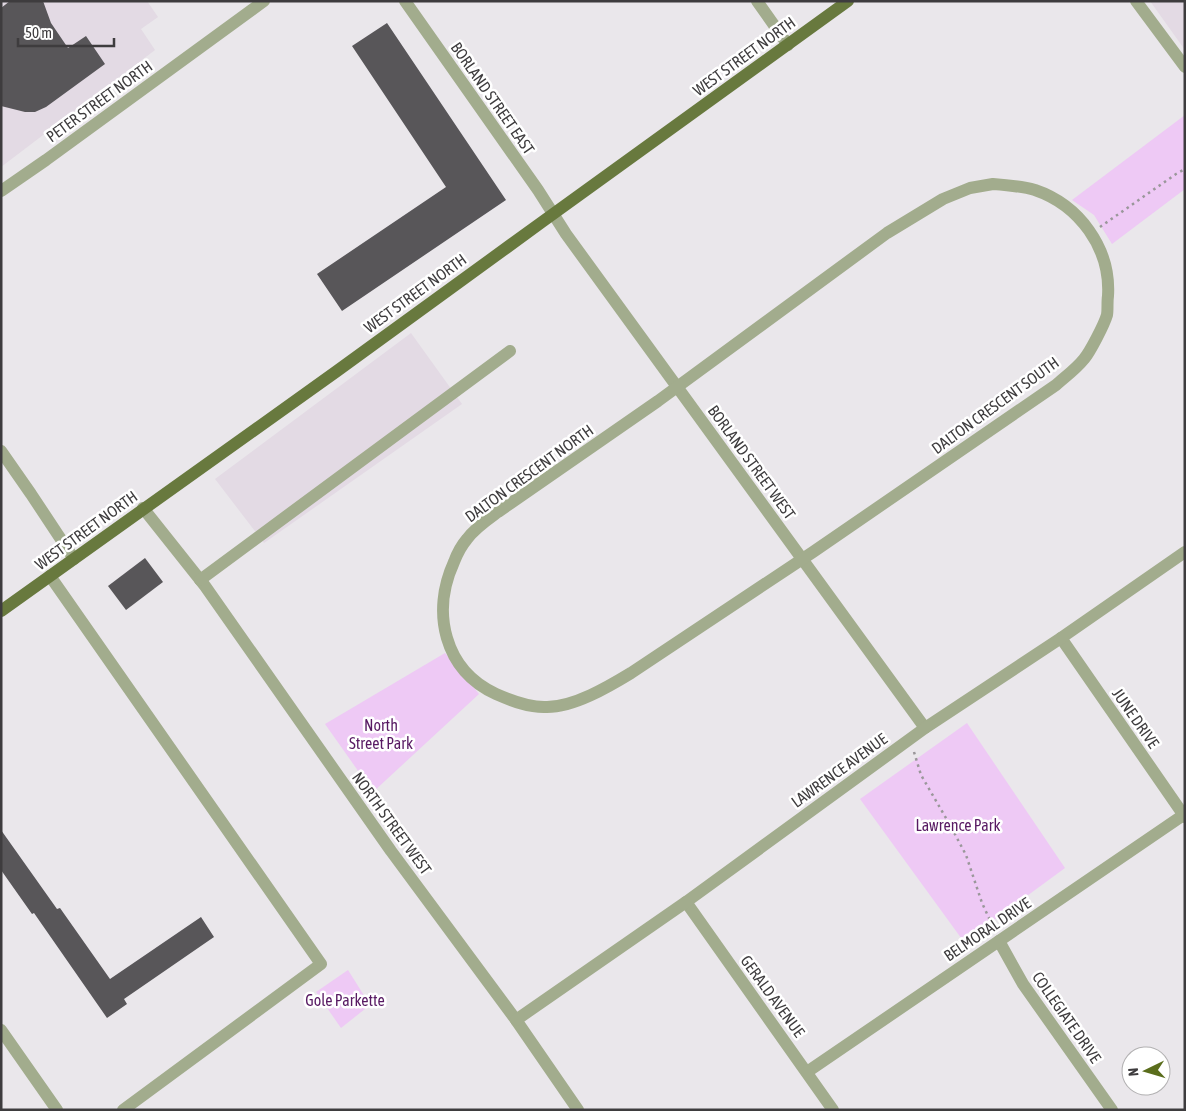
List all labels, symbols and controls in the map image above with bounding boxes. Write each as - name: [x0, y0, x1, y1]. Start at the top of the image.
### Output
- street label: WEST STREET NORTH: [689, 13, 799, 99]
- scale bar: [18, 15, 114, 47]
- text: 50 m: [25, 24, 52, 41]
- street label: BORLAND STREET EAST: [448, 39, 538, 157]
- street label: PETER STREET NORTH: [43, 57, 155, 145]
- street label: WEST STREET NORTH: [360, 250, 470, 336]
- street label: DALTON CRESCENT SOUTH: [928, 353, 1062, 457]
- street label: BORLAND STREET WEST: [705, 402, 799, 522]
- street label: DALTON CRESCENT NORTH: [462, 421, 596, 525]
- street label: WEST STREET NORTH: [31, 487, 141, 573]
- street label: JUNE DRIVE: [1109, 685, 1163, 751]
- park label: North Street Park: [349, 716, 413, 752]
- street label: LAWRENCE AVENUE: [788, 729, 890, 811]
- street label: NORTH STREET WEST: [349, 768, 435, 878]
- park label: Lawrence Park: [915, 816, 1001, 834]
- street label: BELMORAL DRIVE: [940, 893, 1034, 965]
- street label: GERALD AVENUE: [737, 952, 809, 1040]
- street label: COLLEGIATE DRIVE: [1029, 968, 1105, 1066]
- park label: Gole Parkette: [305, 991, 385, 1009]
- north arrow: [1121, 1046, 1171, 1096]
- text: N: [1125, 1067, 1141, 1077]

